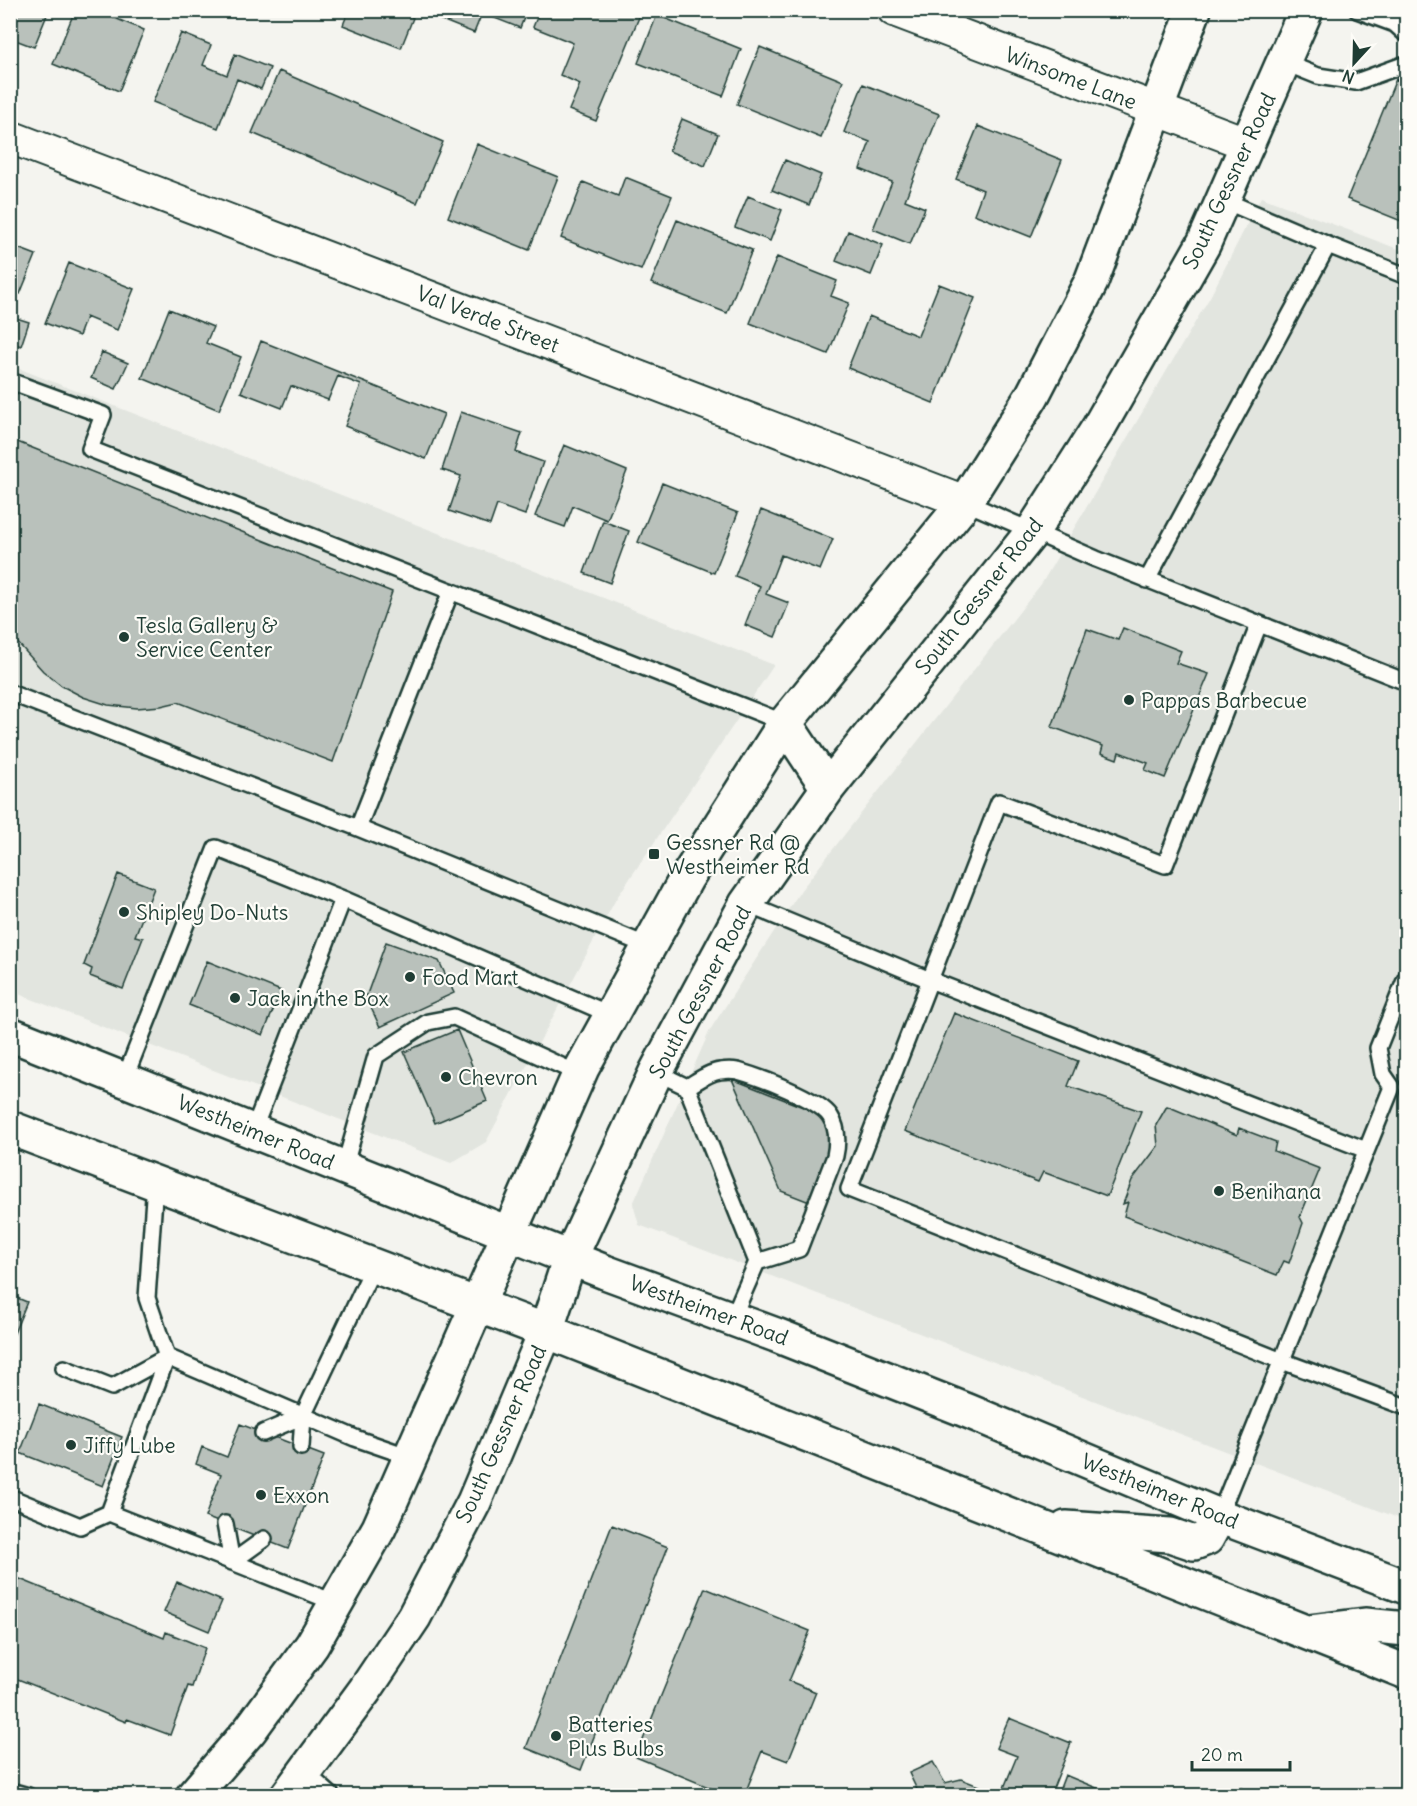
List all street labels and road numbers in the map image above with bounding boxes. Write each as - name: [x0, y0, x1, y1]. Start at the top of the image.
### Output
- street label: Winsome Lane: [1001, 41, 1141, 115]
- street label: South Gessner Road: [1176, 88, 1282, 274]
- street label: Val Verde Street: [413, 279, 563, 359]
- street label: South Gessner Road: [909, 512, 1049, 680]
- street label: South Gessner Road: [643, 901, 757, 1083]
- street label: Westheimer Road: [174, 1088, 338, 1176]
- street label: Westheimer Road: [626, 1269, 792, 1351]
- street label: South Gessner Road: [450, 1341, 552, 1527]
- street label: Westheimer Road: [1078, 1447, 1242, 1535]

